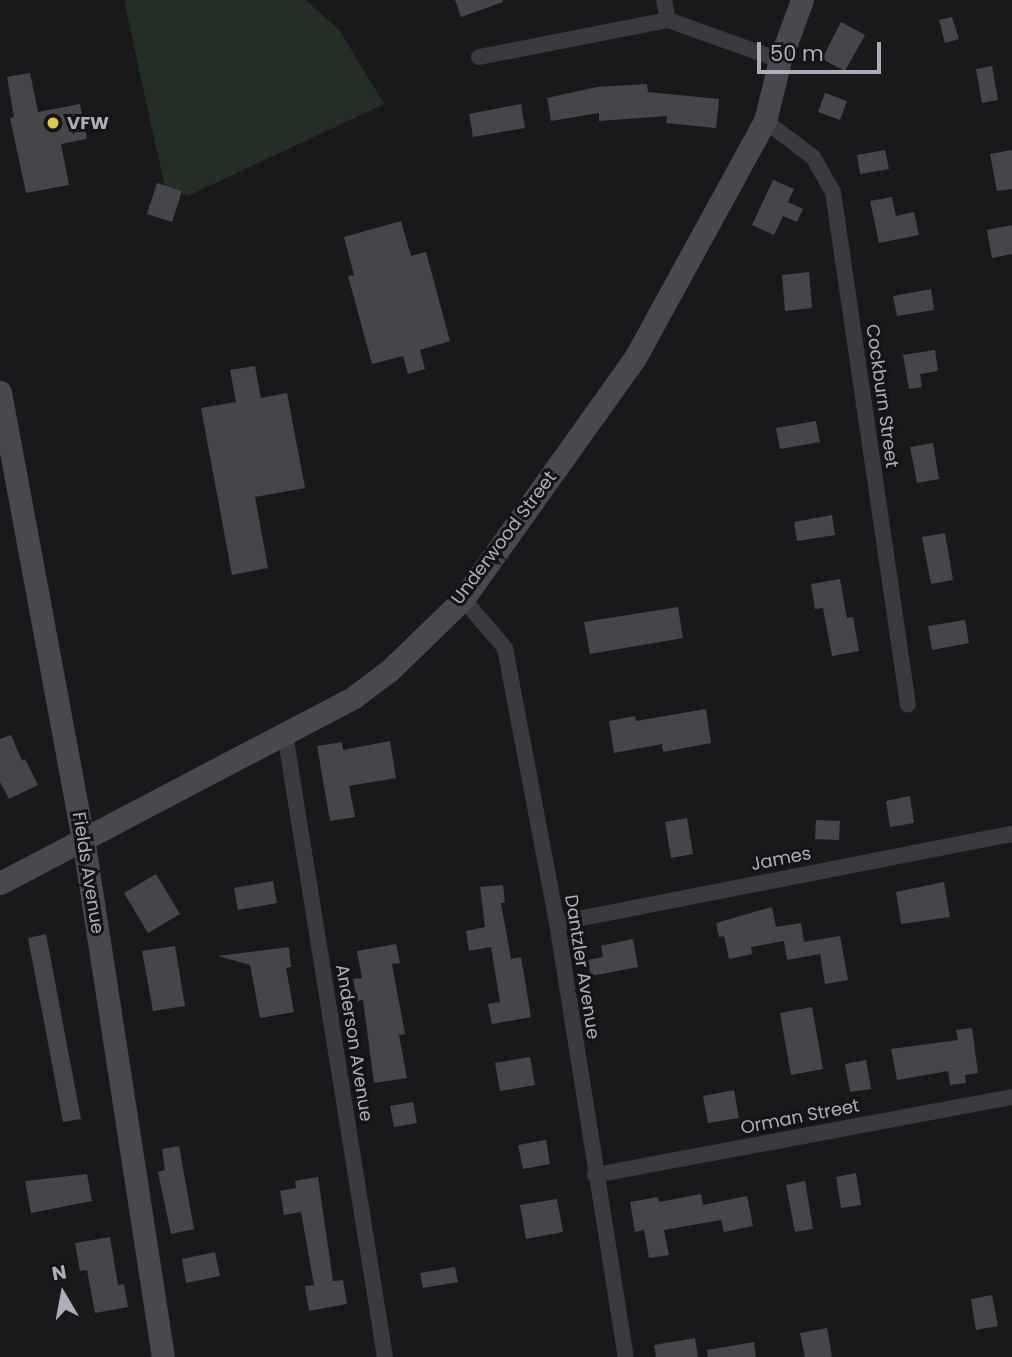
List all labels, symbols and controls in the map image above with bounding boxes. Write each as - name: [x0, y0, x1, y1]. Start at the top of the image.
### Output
- scale bar: [760, 28, 884, 72]
- text: 50 m: [770, 39, 824, 68]
- place label: VFW: [67, 112, 109, 134]
- marker: VFW: [45, 115, 61, 131]
- street label: Cockburn Street: [861, 323, 903, 469]
- street label: Underwood Street: [447, 467, 561, 609]
- street label: Fields Avenue: [68, 811, 108, 935]
- street label: James: [749, 843, 813, 875]
- street label: Dantzler Avenue: [560, 893, 604, 1041]
- street label: Anderson Avenue: [331, 963, 377, 1123]
- street label: Orman Street: [739, 1095, 861, 1139]
- text: N: [50, 1258, 69, 1287]
- north arrow: [28, 1259, 98, 1329]

